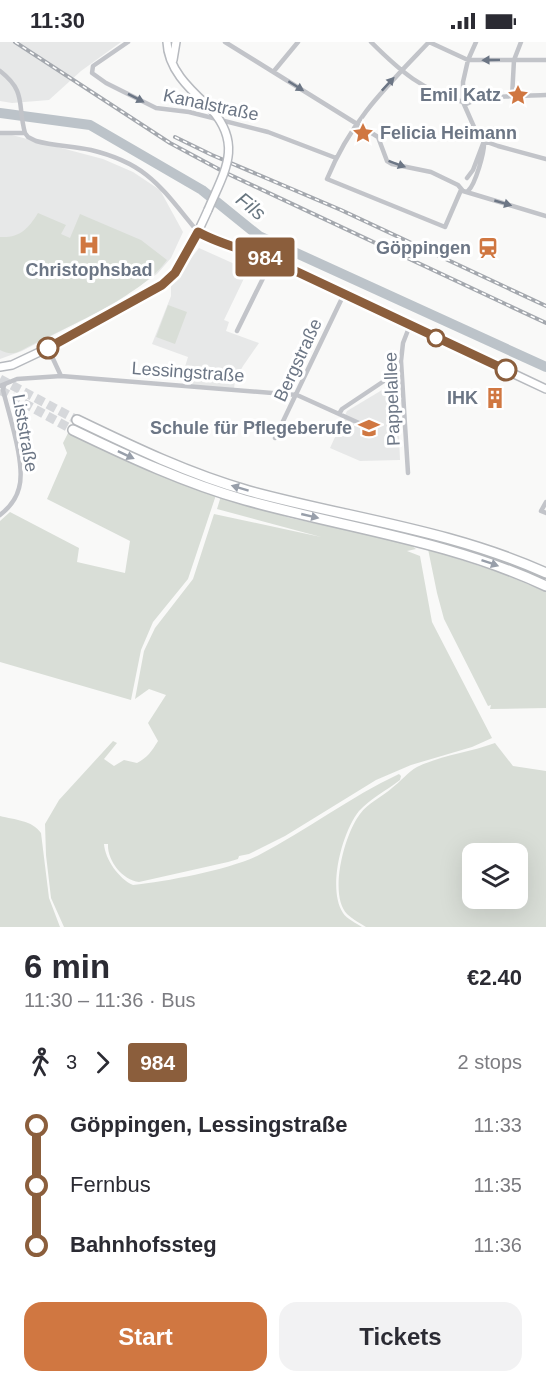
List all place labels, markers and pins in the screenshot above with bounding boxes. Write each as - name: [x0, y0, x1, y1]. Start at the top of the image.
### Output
- place icon: Emil Katz: [506, 83, 530, 107]
- place label: Emil Katz: [420, 85, 501, 105]
- place icon: Felicia Heimann: [351, 121, 375, 145]
- place label: Felicia Heimann: [380, 123, 517, 143]
- hospital icon: Christophsbad: [77, 233, 101, 257]
- station icon: Göppingen: [476, 236, 500, 260]
- place label: Göppingen: [376, 238, 471, 258]
- place label: Christophsbad: [25, 260, 153, 280]
- unlabelled marker: [427, 329, 445, 347]
- unlabelled marker: [37, 337, 59, 359]
- unlabelled marker: [495, 359, 517, 381]
- building icon: IHK: [483, 386, 507, 410]
- place label: IHK: [447, 388, 478, 408]
- school or university icon: Schule für Pflegeberufe: [357, 416, 381, 440]
- place label: Schule für Pflegeberufe: [150, 418, 352, 438]

